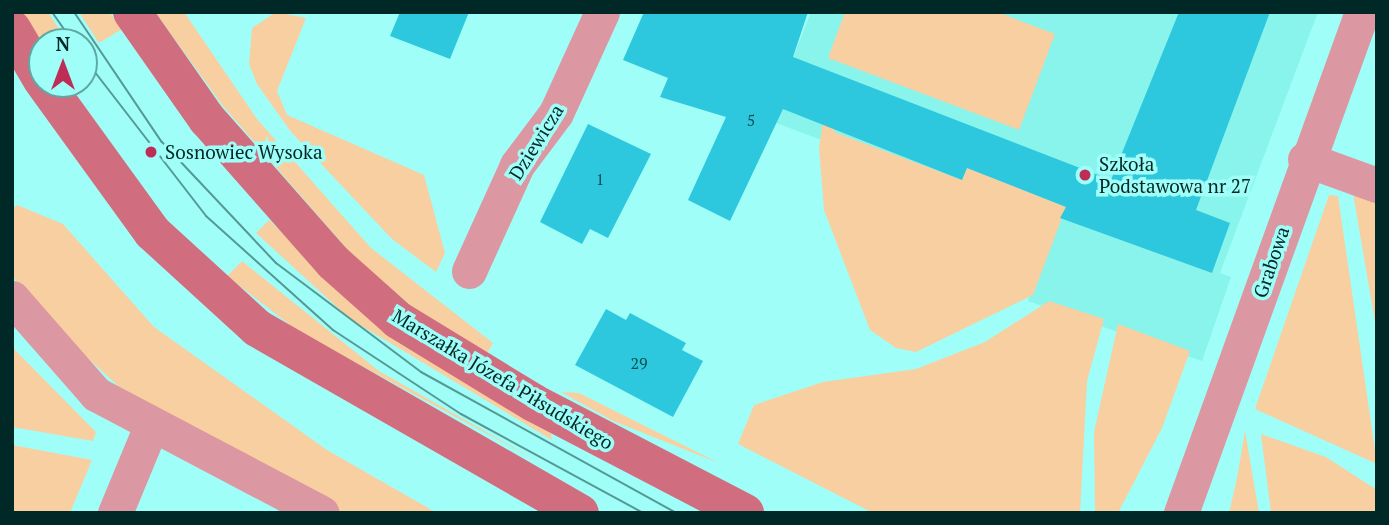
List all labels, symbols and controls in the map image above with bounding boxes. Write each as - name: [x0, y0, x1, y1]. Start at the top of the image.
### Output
- north arrow: [28, 28, 98, 98]
- text: N: [56, 31, 70, 56]
- street label: Dziewicza: [504, 100, 568, 184]
- house number: 5: [747, 110, 755, 130]
- place label: Sosnowiec Wysoka: [165, 141, 323, 163]
- marker: Sosnowiec Wysoka: [143, 144, 159, 160]
- place label: Szkoła Podstawowa nr 27: [1099, 153, 1251, 197]
- marker: Szkoła Podstawowa nr 27: [1077, 167, 1093, 183]
- house number: 1: [596, 169, 604, 189]
- street label: Grabowa: [1248, 223, 1294, 301]
- street label: Marszałka Józefa Piłsudskiego: [389, 304, 617, 454]
- house number: 29: [630, 353, 648, 373]

